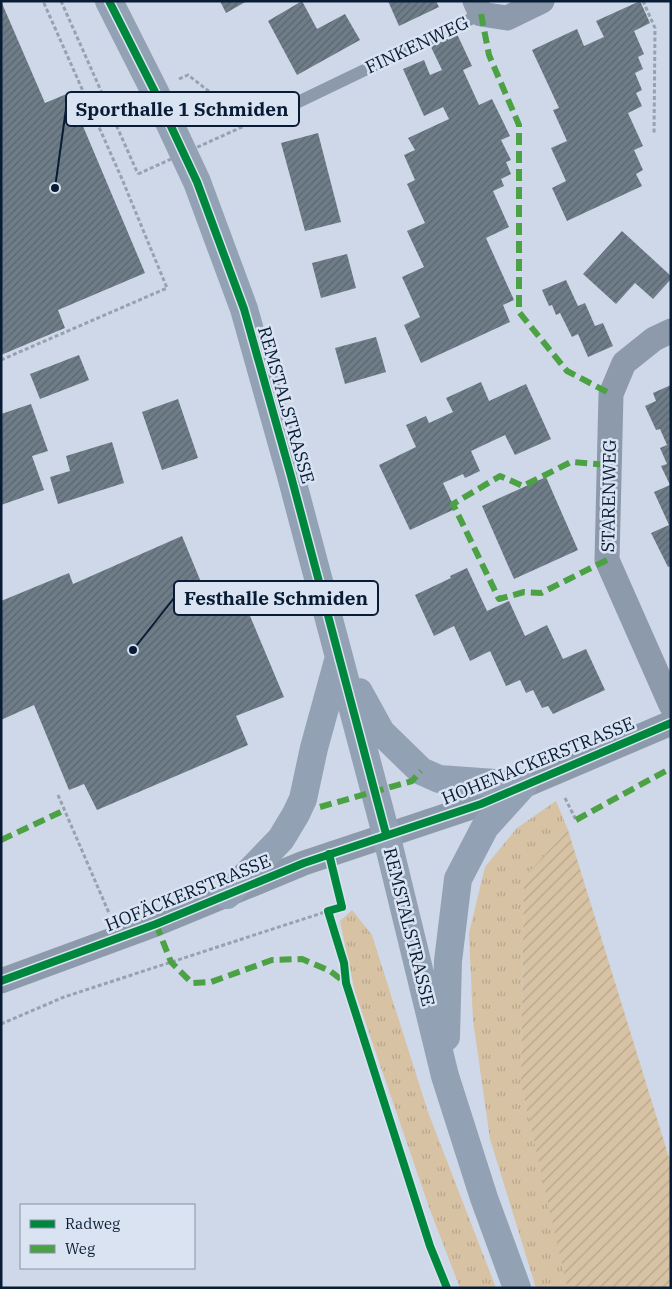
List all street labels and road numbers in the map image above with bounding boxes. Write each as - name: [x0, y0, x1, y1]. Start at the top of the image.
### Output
- street label: FINKENWEG: [361, 11, 472, 79]
- street label: REMSTALSTRASSE: [253, 323, 320, 486]
- street label: STARENWEG: [596, 439, 621, 553]
- street label: HOHENACKERSTRASSE: [438, 711, 638, 810]
- street label: REMSTALSTRASSE: [379, 845, 440, 1009]
- street label: HOFÄCKERSTRASSE: [102, 849, 274, 936]

